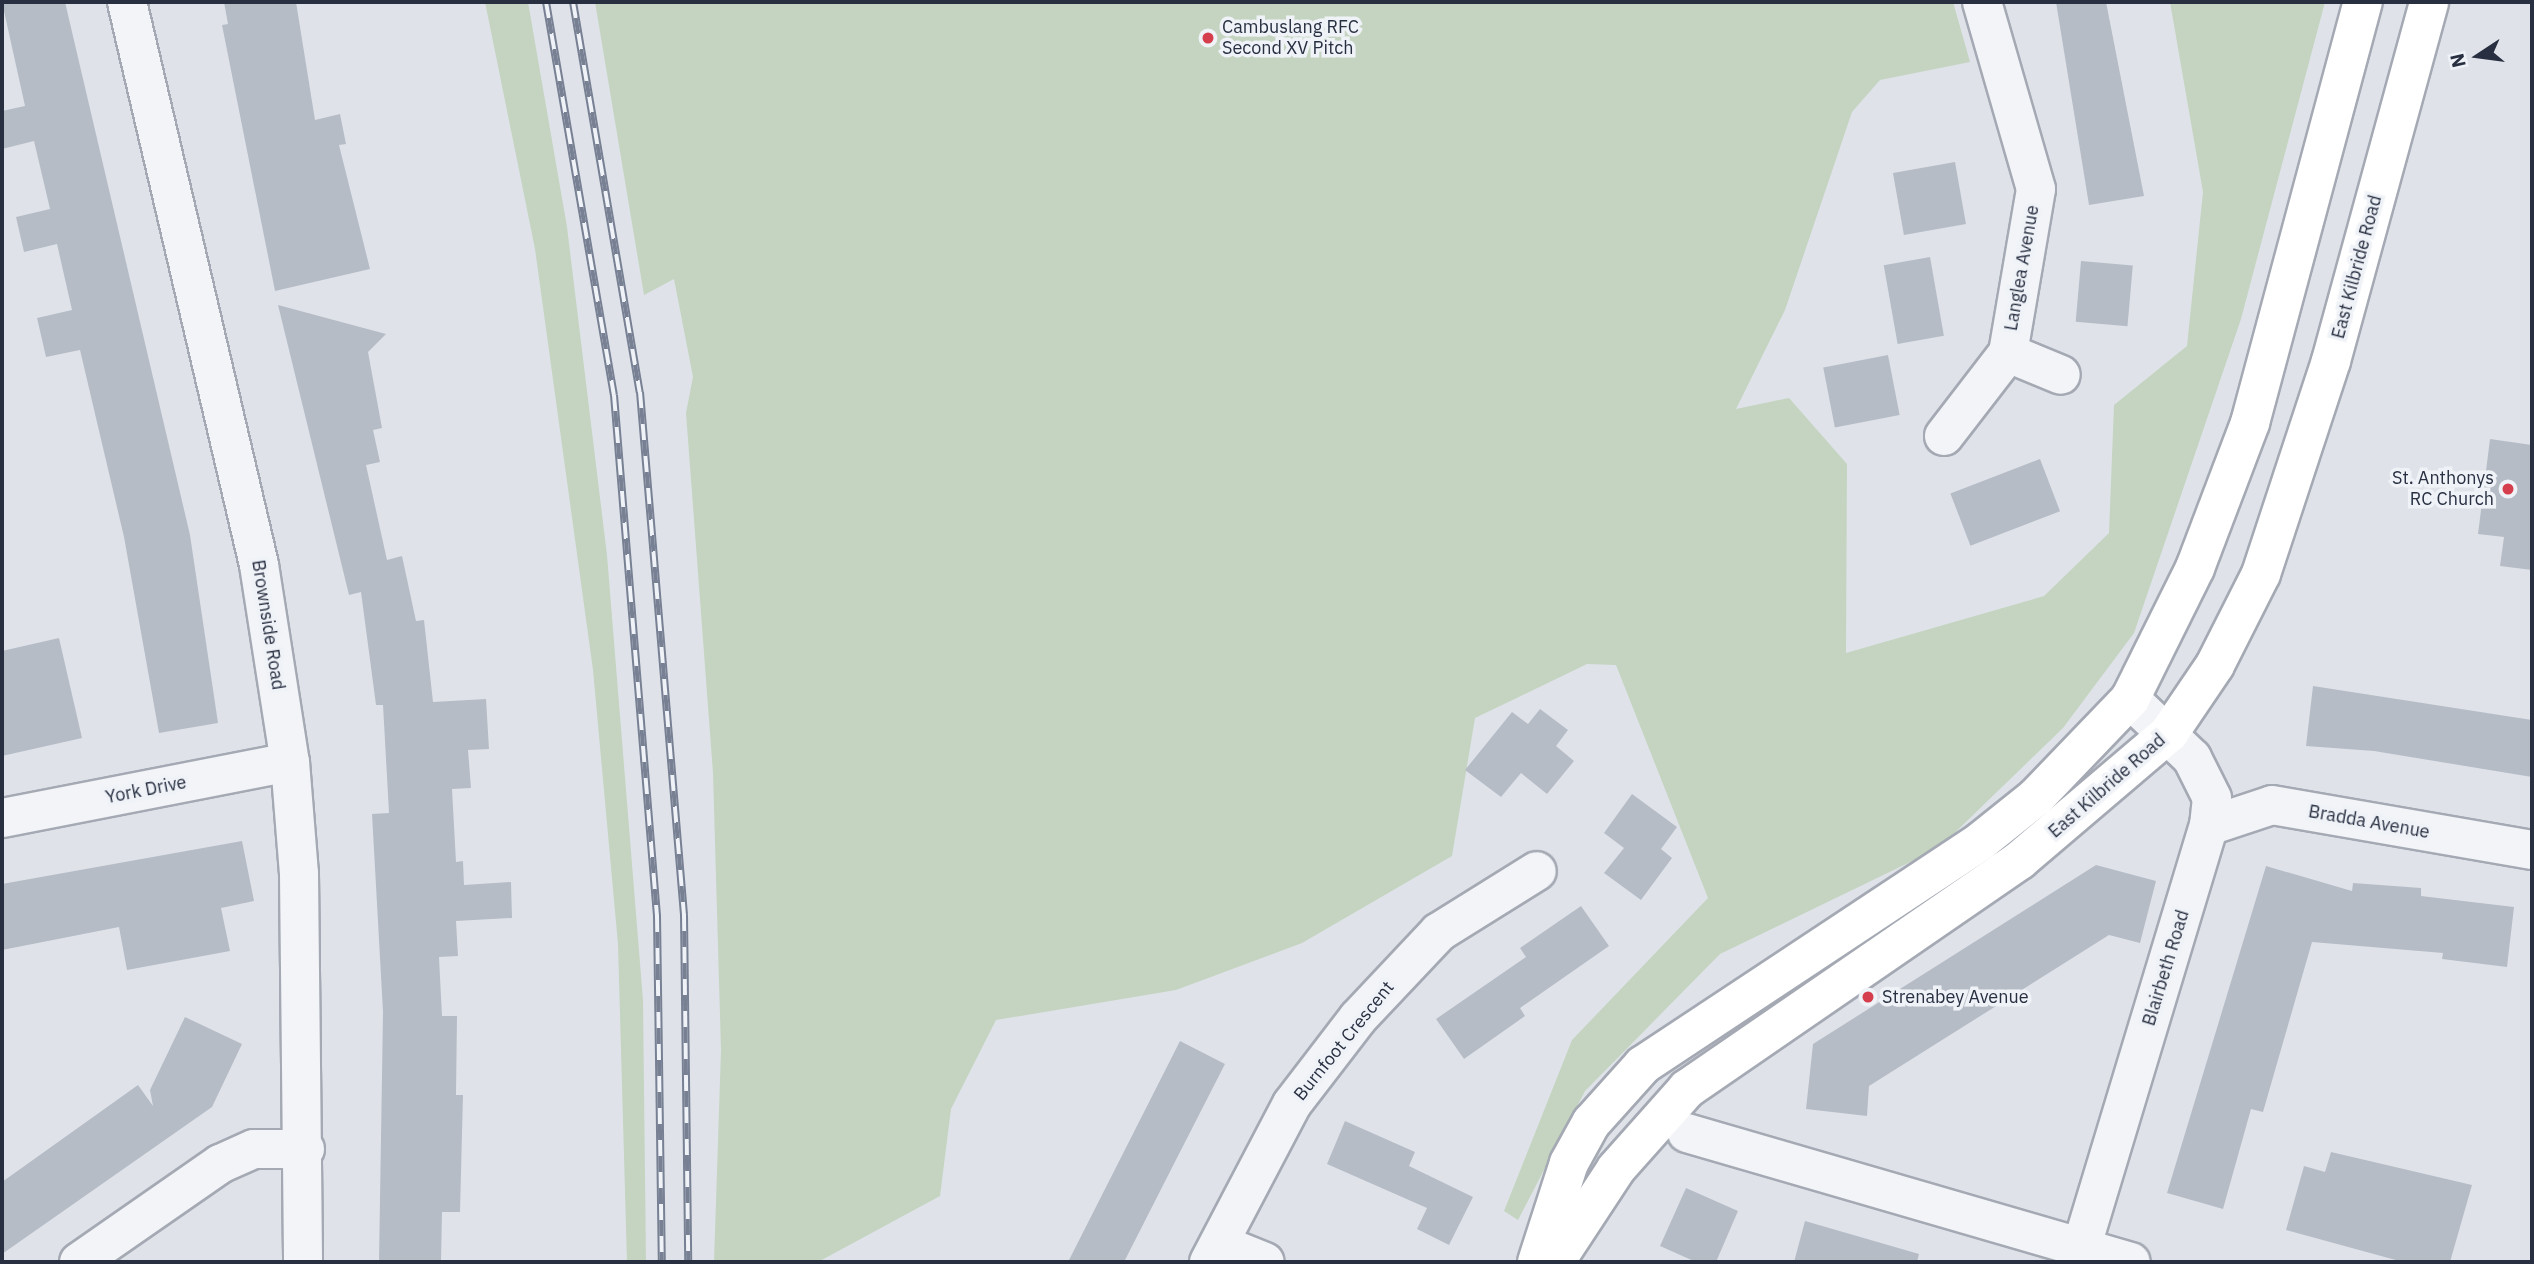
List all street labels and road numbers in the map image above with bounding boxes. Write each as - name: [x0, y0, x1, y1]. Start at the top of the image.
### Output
- street label: East Kilbride Road: [2327, 193, 2387, 341]
- street label: Langlea Avenue: [2000, 204, 2044, 332]
- street label: Brownside Road: [247, 558, 289, 692]
- street label: East Kilbride Road: [2044, 729, 2170, 843]
- street label: York Drive: [104, 772, 188, 808]
- street label: Bradda Avenue: [2307, 801, 2431, 843]
- street label: Blairbeth Road: [2138, 908, 2194, 1028]
- street label: Burnfoot Crescent: [1289, 977, 1399, 1105]

